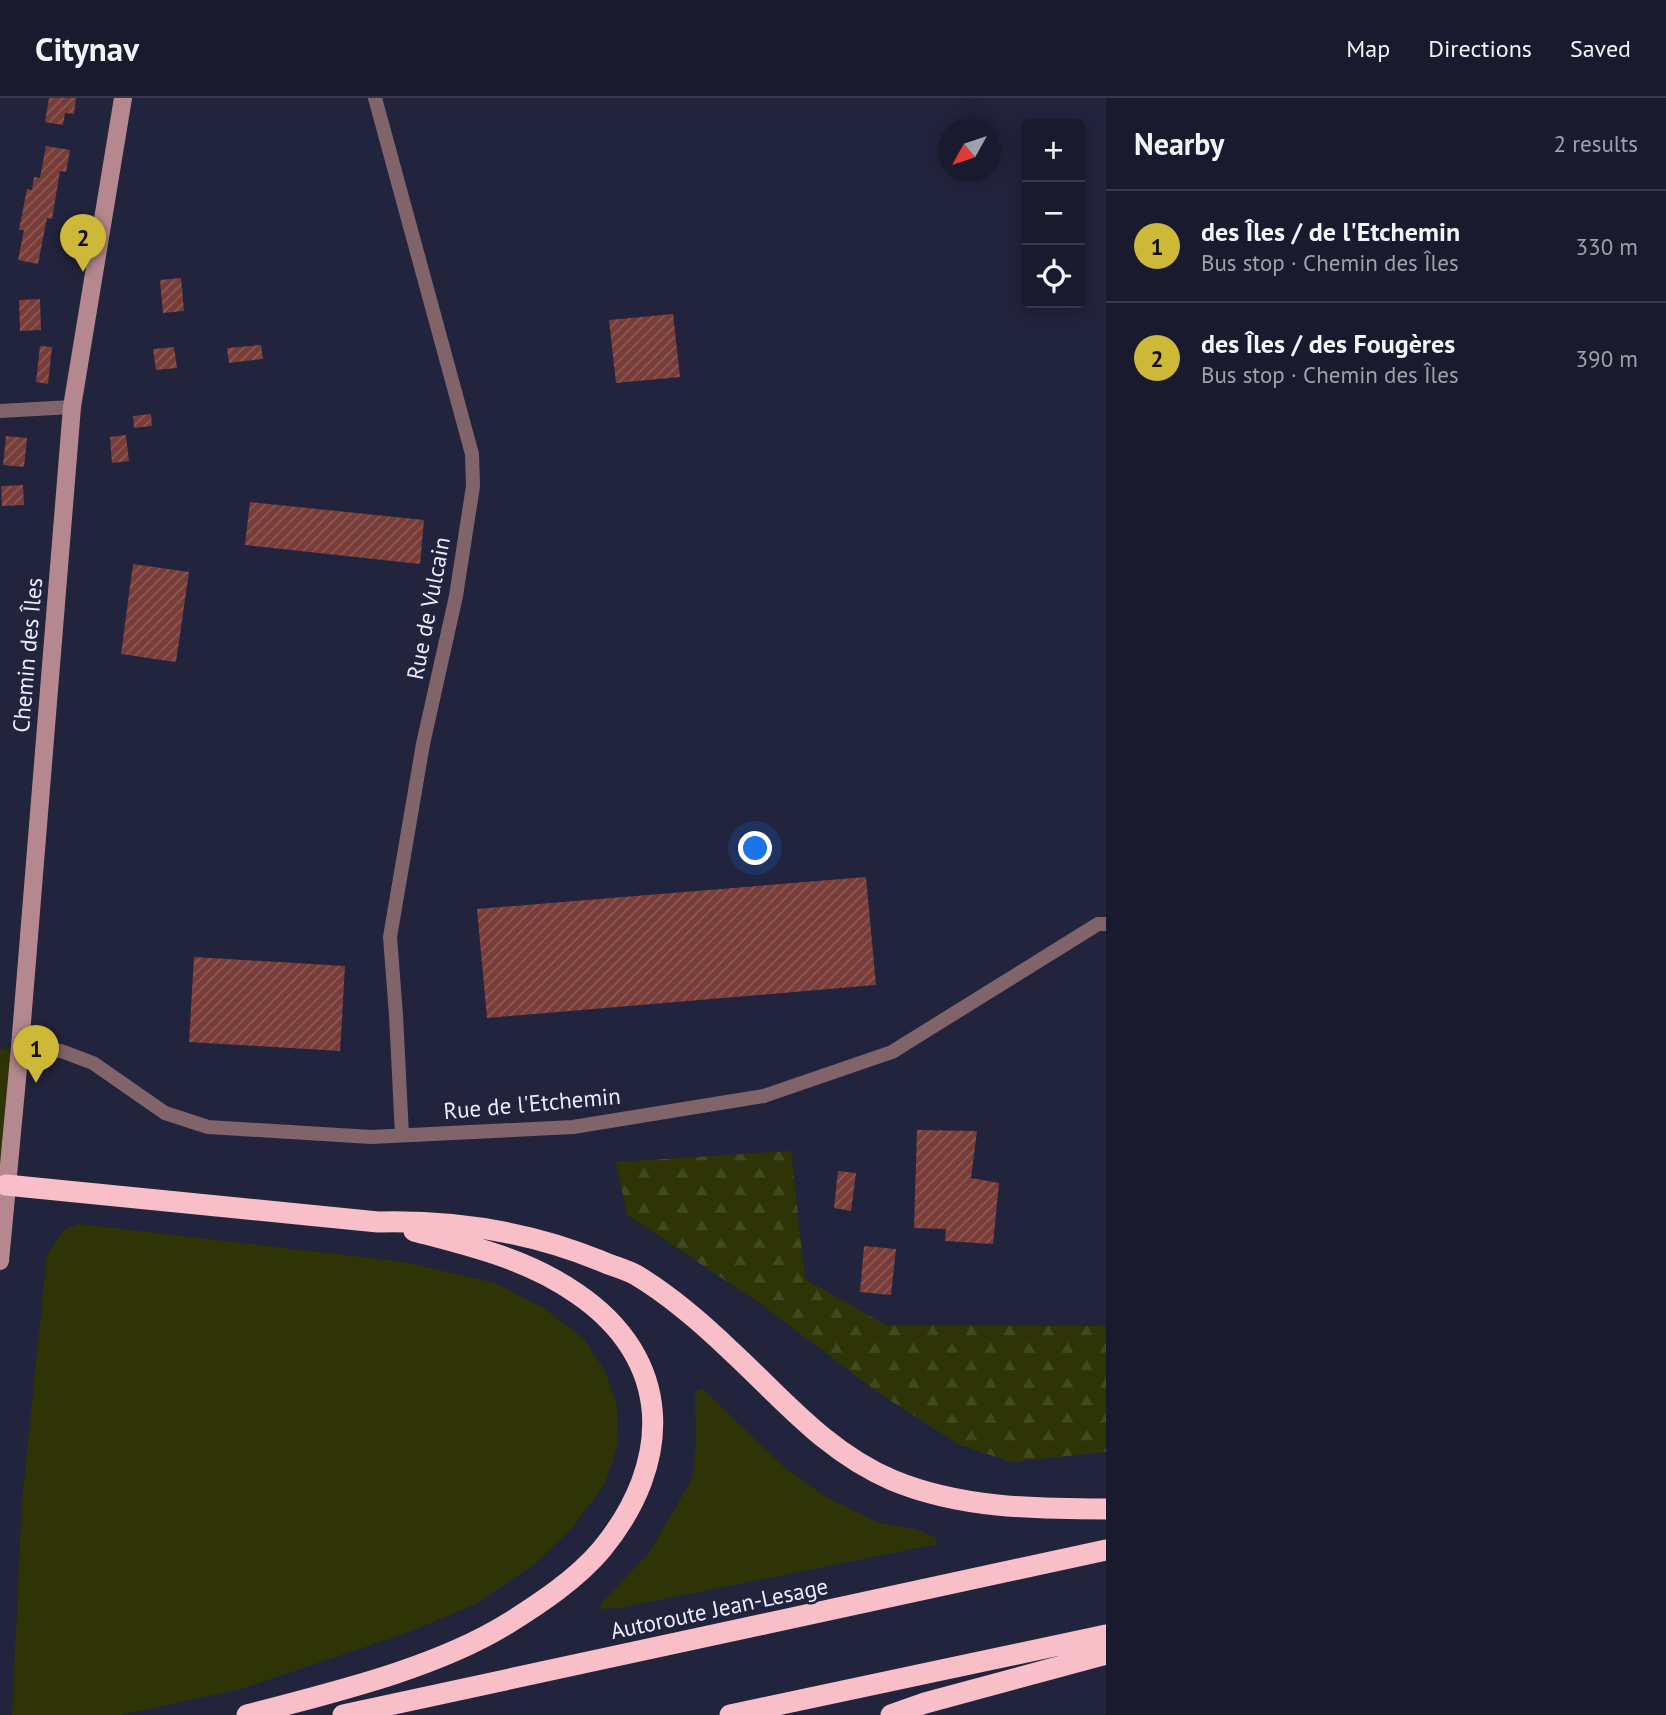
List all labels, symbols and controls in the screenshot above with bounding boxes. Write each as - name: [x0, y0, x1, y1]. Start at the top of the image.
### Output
- text: Citynav: [35, 27, 139, 70]
- text: Map: [1346, 33, 1390, 64]
- text: Directions: [1428, 33, 1532, 64]
- text: Saved: [1570, 33, 1631, 64]
- north arrow: [938, 119, 1001, 182]
- map controls: [1022, 119, 1085, 308]
- button: +: [1022, 119, 1085, 182]
- text: Nearby: [1134, 124, 1224, 163]
- text: 2 results: [1554, 129, 1638, 158]
- button: −: [1022, 182, 1085, 245]
- pin: 2: [60, 214, 106, 272]
- text: des Îles / de l'Etchemin: [1201, 215, 1460, 248]
- text: 1: [1150, 232, 1164, 261]
- text: 330 m: [1576, 232, 1638, 261]
- button: locate: [1022, 245, 1085, 308]
- text: Bus stop · Chemin des Îles: [1201, 248, 1459, 277]
- text: des Îles / des Fougères: [1201, 327, 1455, 360]
- text: 2: [1150, 344, 1164, 373]
- text: 390 m: [1576, 344, 1638, 373]
- text: Bus stop · Chemin des Îles: [1201, 360, 1459, 389]
- street label: Rue de Vulcain: [400, 534, 456, 682]
- street label: Chemin des Îles: [6, 576, 48, 734]
- your location: [738, 831, 772, 865]
- pin: 1: [13, 1025, 59, 1083]
- street label: Rue de l'Etchemin: [442, 1081, 622, 1125]
- street label: Autoroute Jean-Lesage: [608, 1571, 830, 1645]

